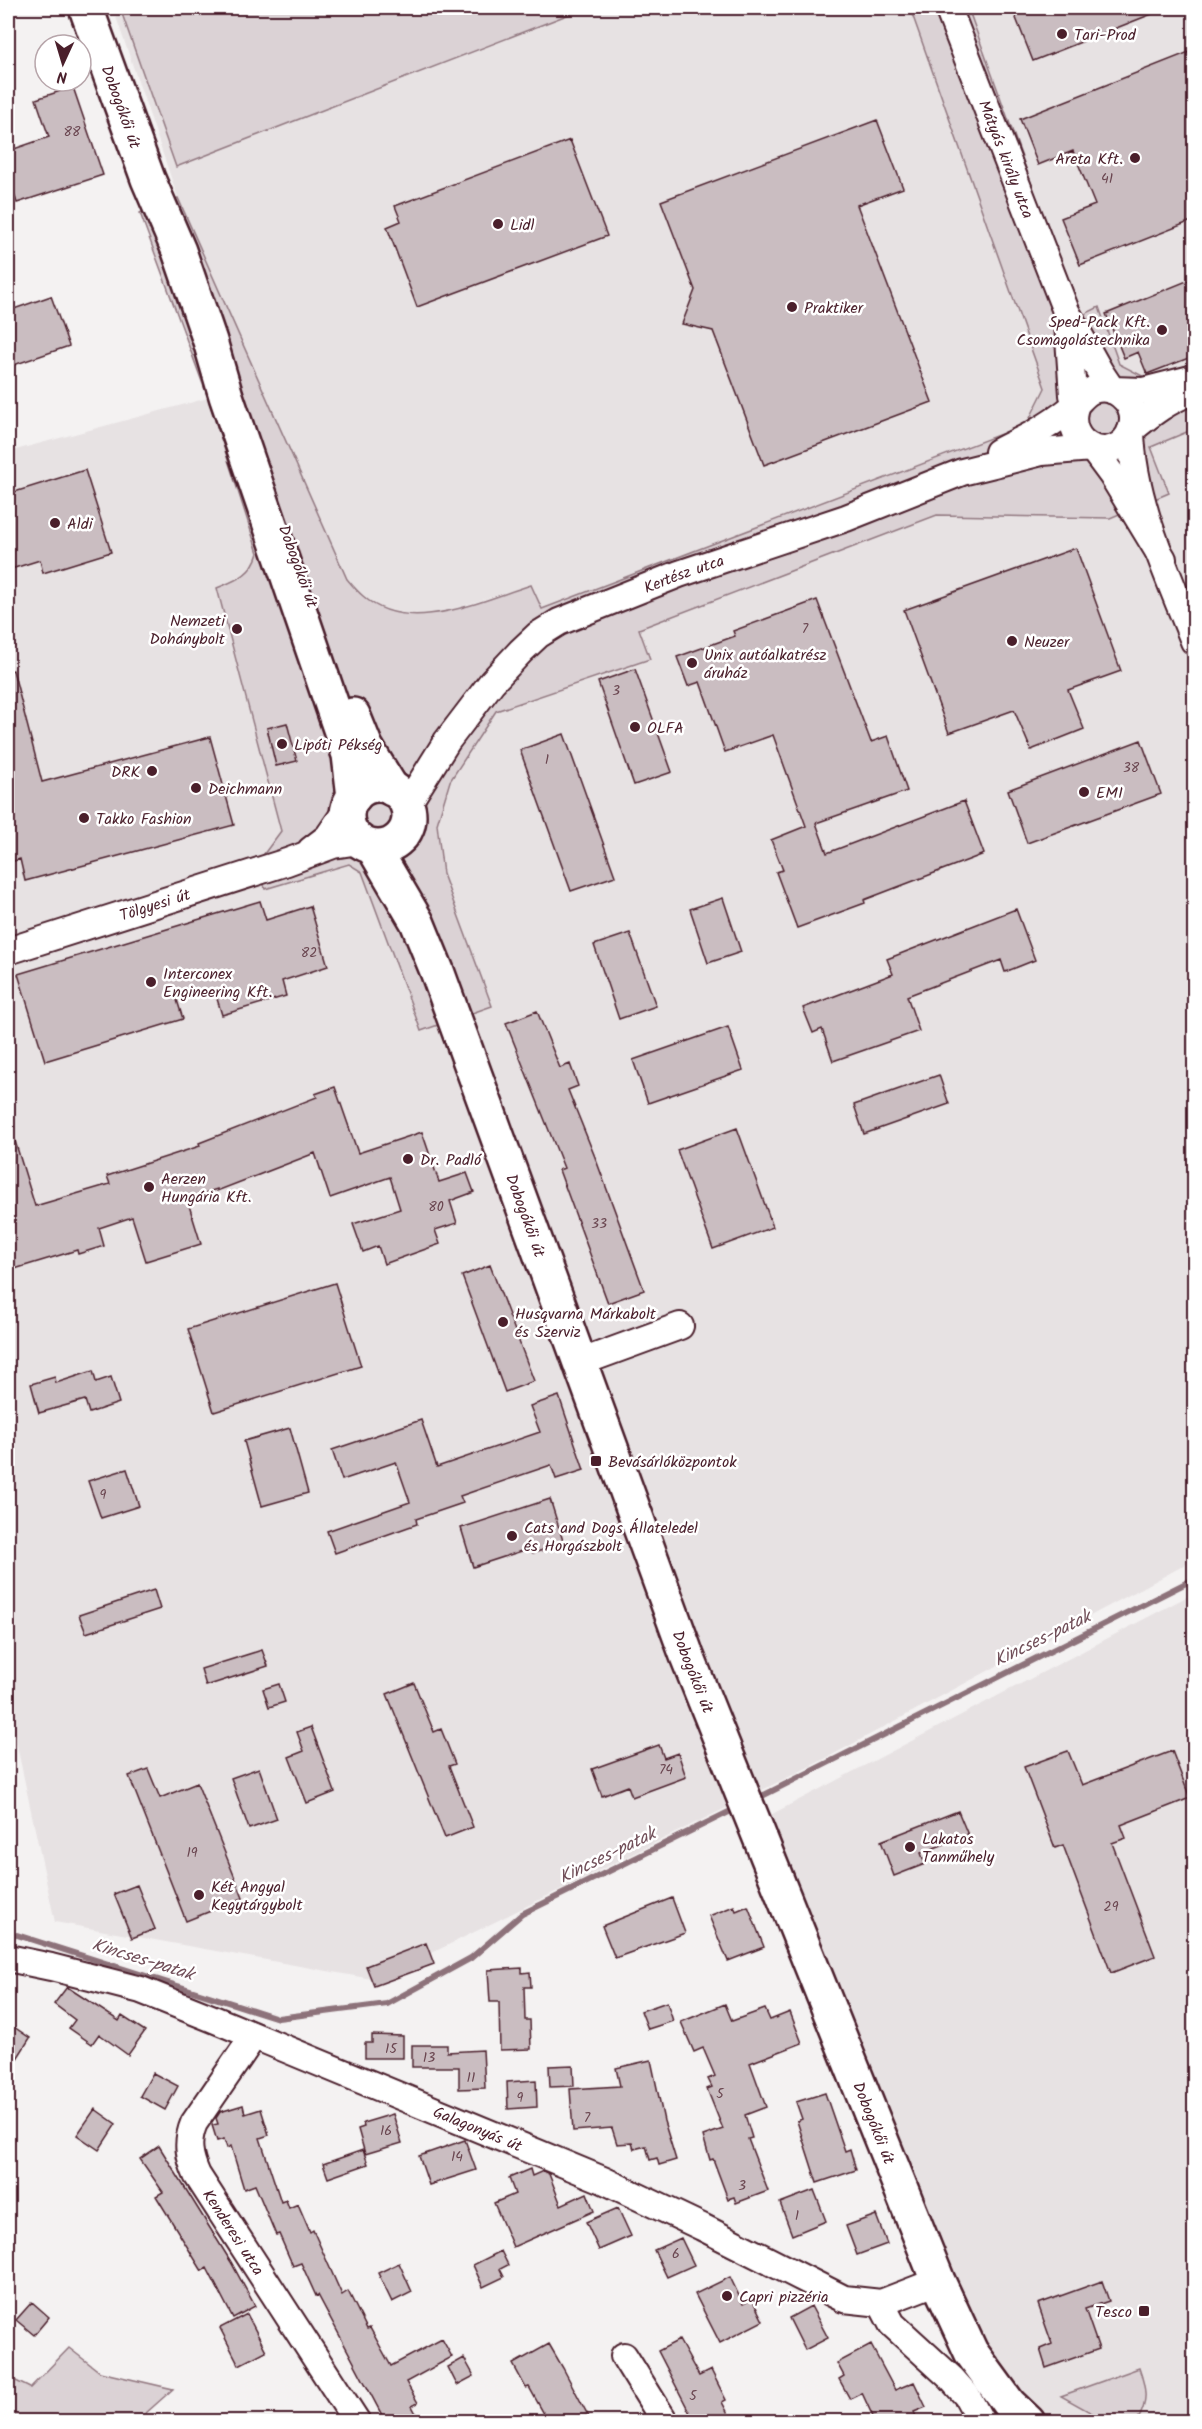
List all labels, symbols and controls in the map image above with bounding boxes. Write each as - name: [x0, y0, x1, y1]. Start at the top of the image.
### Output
- place label: Tari-Prod: [1074, 23, 1137, 48]
- marker: Tari-Prod: [1055, 27, 1069, 41]
- north arrow: [33, 33, 93, 93]
- street label: Dobogókői út: [94, 62, 147, 153]
- text: N: [56, 64, 68, 89]
- street label: Mátyás király utca: [971, 97, 1040, 222]
- house number: 88: [64, 121, 81, 143]
- place label: Areta Kft.: [1055, 147, 1123, 172]
- marker: Areta Kft.: [1128, 151, 1142, 165]
- house number: 41: [1101, 168, 1113, 190]
- place label: Lidl: [510, 213, 535, 238]
- marker: Lidl: [491, 217, 505, 231]
- place label: Praktiker: [804, 296, 865, 321]
- marker: Praktiker: [785, 300, 799, 314]
- place label: Sped-Pack Kft. Csomagolástechnika: [1017, 310, 1150, 353]
- marker: Sped-Pack Kft. Csomagolástechnika: [1155, 323, 1169, 337]
- place label: Aldi: [67, 512, 94, 537]
- marker: Aldi: [48, 516, 62, 530]
- street label: Dobogókői út: [271, 521, 324, 612]
- street label: Kertész utca: [640, 549, 728, 601]
- place label: Nemzeti Dohánybolt: [150, 609, 226, 652]
- house number: 7: [802, 618, 809, 640]
- marker: Nemzeti Dohánybolt: [230, 622, 244, 636]
- place label: Neuzer: [1024, 630, 1071, 655]
- marker: Neuzer: [1005, 634, 1019, 648]
- place label: Unix autóalkatrész áruház: [704, 643, 827, 686]
- marker: Unix autóalkatrész áruház: [685, 656, 699, 670]
- house number: 3: [612, 680, 620, 702]
- place label: OLFA: [647, 716, 684, 741]
- marker: OLFA: [628, 720, 642, 734]
- place label: Lipóti Pékség: [294, 733, 382, 758]
- marker: Lipóti Pékség: [275, 737, 289, 751]
- house number: 1: [545, 749, 549, 771]
- house number: 38: [1123, 757, 1140, 779]
- place label: DRK: [111, 760, 141, 785]
- marker: DRK: [145, 764, 159, 778]
- place label: Deichmann: [208, 777, 282, 802]
- marker: Deichmann: [189, 781, 203, 795]
- place label: EMI: [1096, 781, 1123, 806]
- marker: EMI: [1077, 785, 1091, 799]
- place label: Takko Fashion: [96, 807, 192, 832]
- marker: Takko Fashion: [77, 811, 91, 825]
- street label: Tölgyesi út: [117, 882, 194, 929]
- house number: 82: [301, 942, 317, 964]
- place label: Interconex Engineering Kft.: [163, 962, 272, 1005]
- marker: Interconex Engineering Kft.: [144, 975, 158, 989]
- place label: Dr. Padló: [420, 1148, 482, 1173]
- marker: Dr. Padló: [401, 1152, 415, 1166]
- place label: Aerzen Hungária Kft.: [161, 1167, 252, 1210]
- street label: Dobogókői út: [498, 1171, 552, 1262]
- marker: Aerzen Hungária Kft.: [142, 1180, 156, 1194]
- house number: 80: [428, 1196, 444, 1218]
- house number: 33: [591, 1213, 607, 1235]
- place label: Husqvarna Márkabolt és Szerviz: [515, 1302, 657, 1345]
- marker: Husqvarna Márkabolt és Szerviz: [496, 1315, 510, 1329]
- place label: Bevásárlóközpontok: [608, 1450, 737, 1475]
- marker: Bevásárlóközpontok: [589, 1454, 603, 1468]
- house number: 9: [100, 1484, 107, 1506]
- place label: Cats and Dogs Állateledel és Horgászbolt: [524, 1516, 698, 1559]
- marker: Cats and Dogs Állateledel és Horgászbolt: [505, 1529, 519, 1543]
- water label: Kincses-patak: [989, 1602, 1099, 1675]
- street label: Dobogókői út: [665, 1627, 720, 1718]
- house number: 74: [659, 1759, 673, 1781]
- water label: Kincses-patak: [554, 1819, 664, 1892]
- place label: Lakatos Tanműhely: [922, 1827, 995, 1870]
- marker: Lakatos Tanműhely: [903, 1840, 917, 1854]
- house number: 19: [186, 1842, 198, 1864]
- place label: Két Angyal Kegytárgybolt: [211, 1875, 303, 1918]
- marker: Két Angyal Kegytárgybolt: [192, 1888, 206, 1902]
- house number: 29: [1104, 1896, 1119, 1918]
- water label: Kincses-patak: [88, 1931, 200, 1990]
- house number: 15: [385, 2038, 398, 2060]
- house number: 13: [423, 2047, 435, 2069]
- house number: 11: [467, 2067, 475, 2089]
- street label: Dobogókői út: [845, 2078, 901, 2169]
- house number: 5: [716, 2083, 725, 2105]
- house number: 9: [517, 2087, 524, 2109]
- street label: Galagonyás út: [429, 2100, 526, 2160]
- house number: 7: [584, 2107, 591, 2129]
- house number: 16: [380, 2120, 392, 2142]
- house number: 14: [451, 2146, 463, 2168]
- house number: 3: [738, 2175, 746, 2197]
- street label: Kenderesi utca: [195, 2185, 270, 2281]
- house number: 1: [795, 2205, 799, 2227]
- house number: 6: [672, 2243, 680, 2265]
- place label: Capri pizzéria: [739, 2285, 828, 2310]
- marker: Capri pizzéria: [720, 2289, 734, 2303]
- place label: Tesco: [1095, 2300, 1132, 2325]
- marker: Tesco: [1137, 2304, 1151, 2318]
- house number: 5: [689, 2385, 698, 2407]

